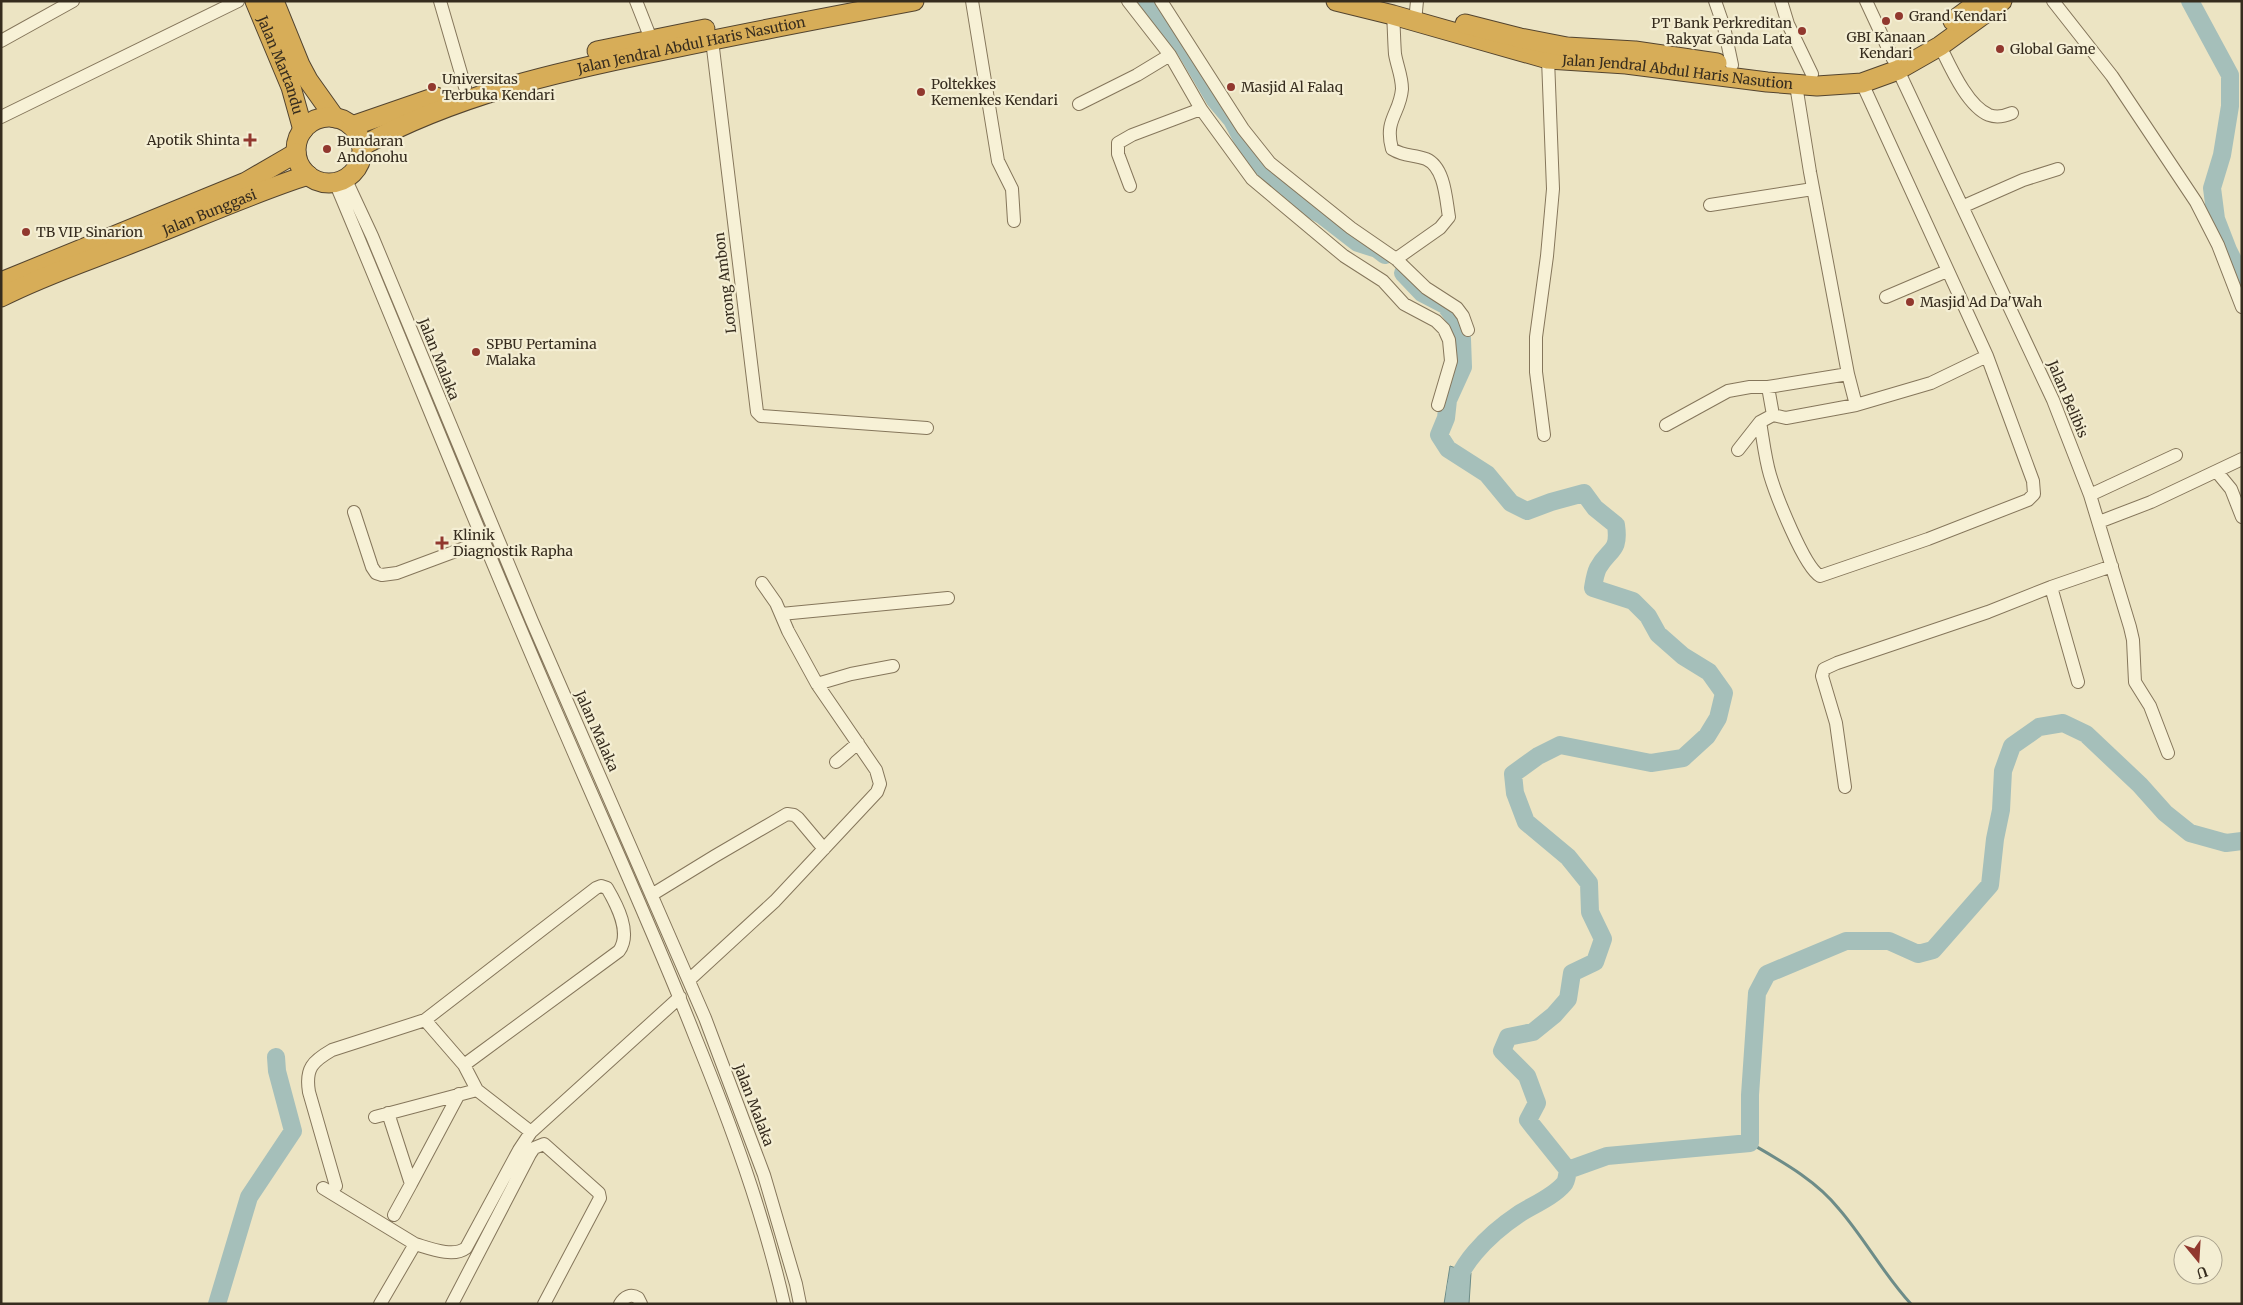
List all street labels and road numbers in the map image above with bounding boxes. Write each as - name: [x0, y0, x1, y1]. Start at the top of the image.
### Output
- street label: Jalan Martandu: [253, 12, 307, 116]
- street label: Jalan Jendral Abdul Haris Nasution: [575, 13, 807, 78]
- street label: Jalan Jendral Abdul Haris Nasution: [1560, 51, 1794, 93]
- street label: Jalan Bunggasi: [159, 185, 259, 240]
- street label: Lorong Ambon: [710, 231, 740, 335]
- street label: Jalan Malaka: [414, 315, 464, 403]
- street label: Jalan Belibis: [2043, 357, 2092, 441]
- street label: Jalan Malaka: [571, 687, 623, 775]
- street label: Jalan Malaka: [730, 1060, 778, 1149]

